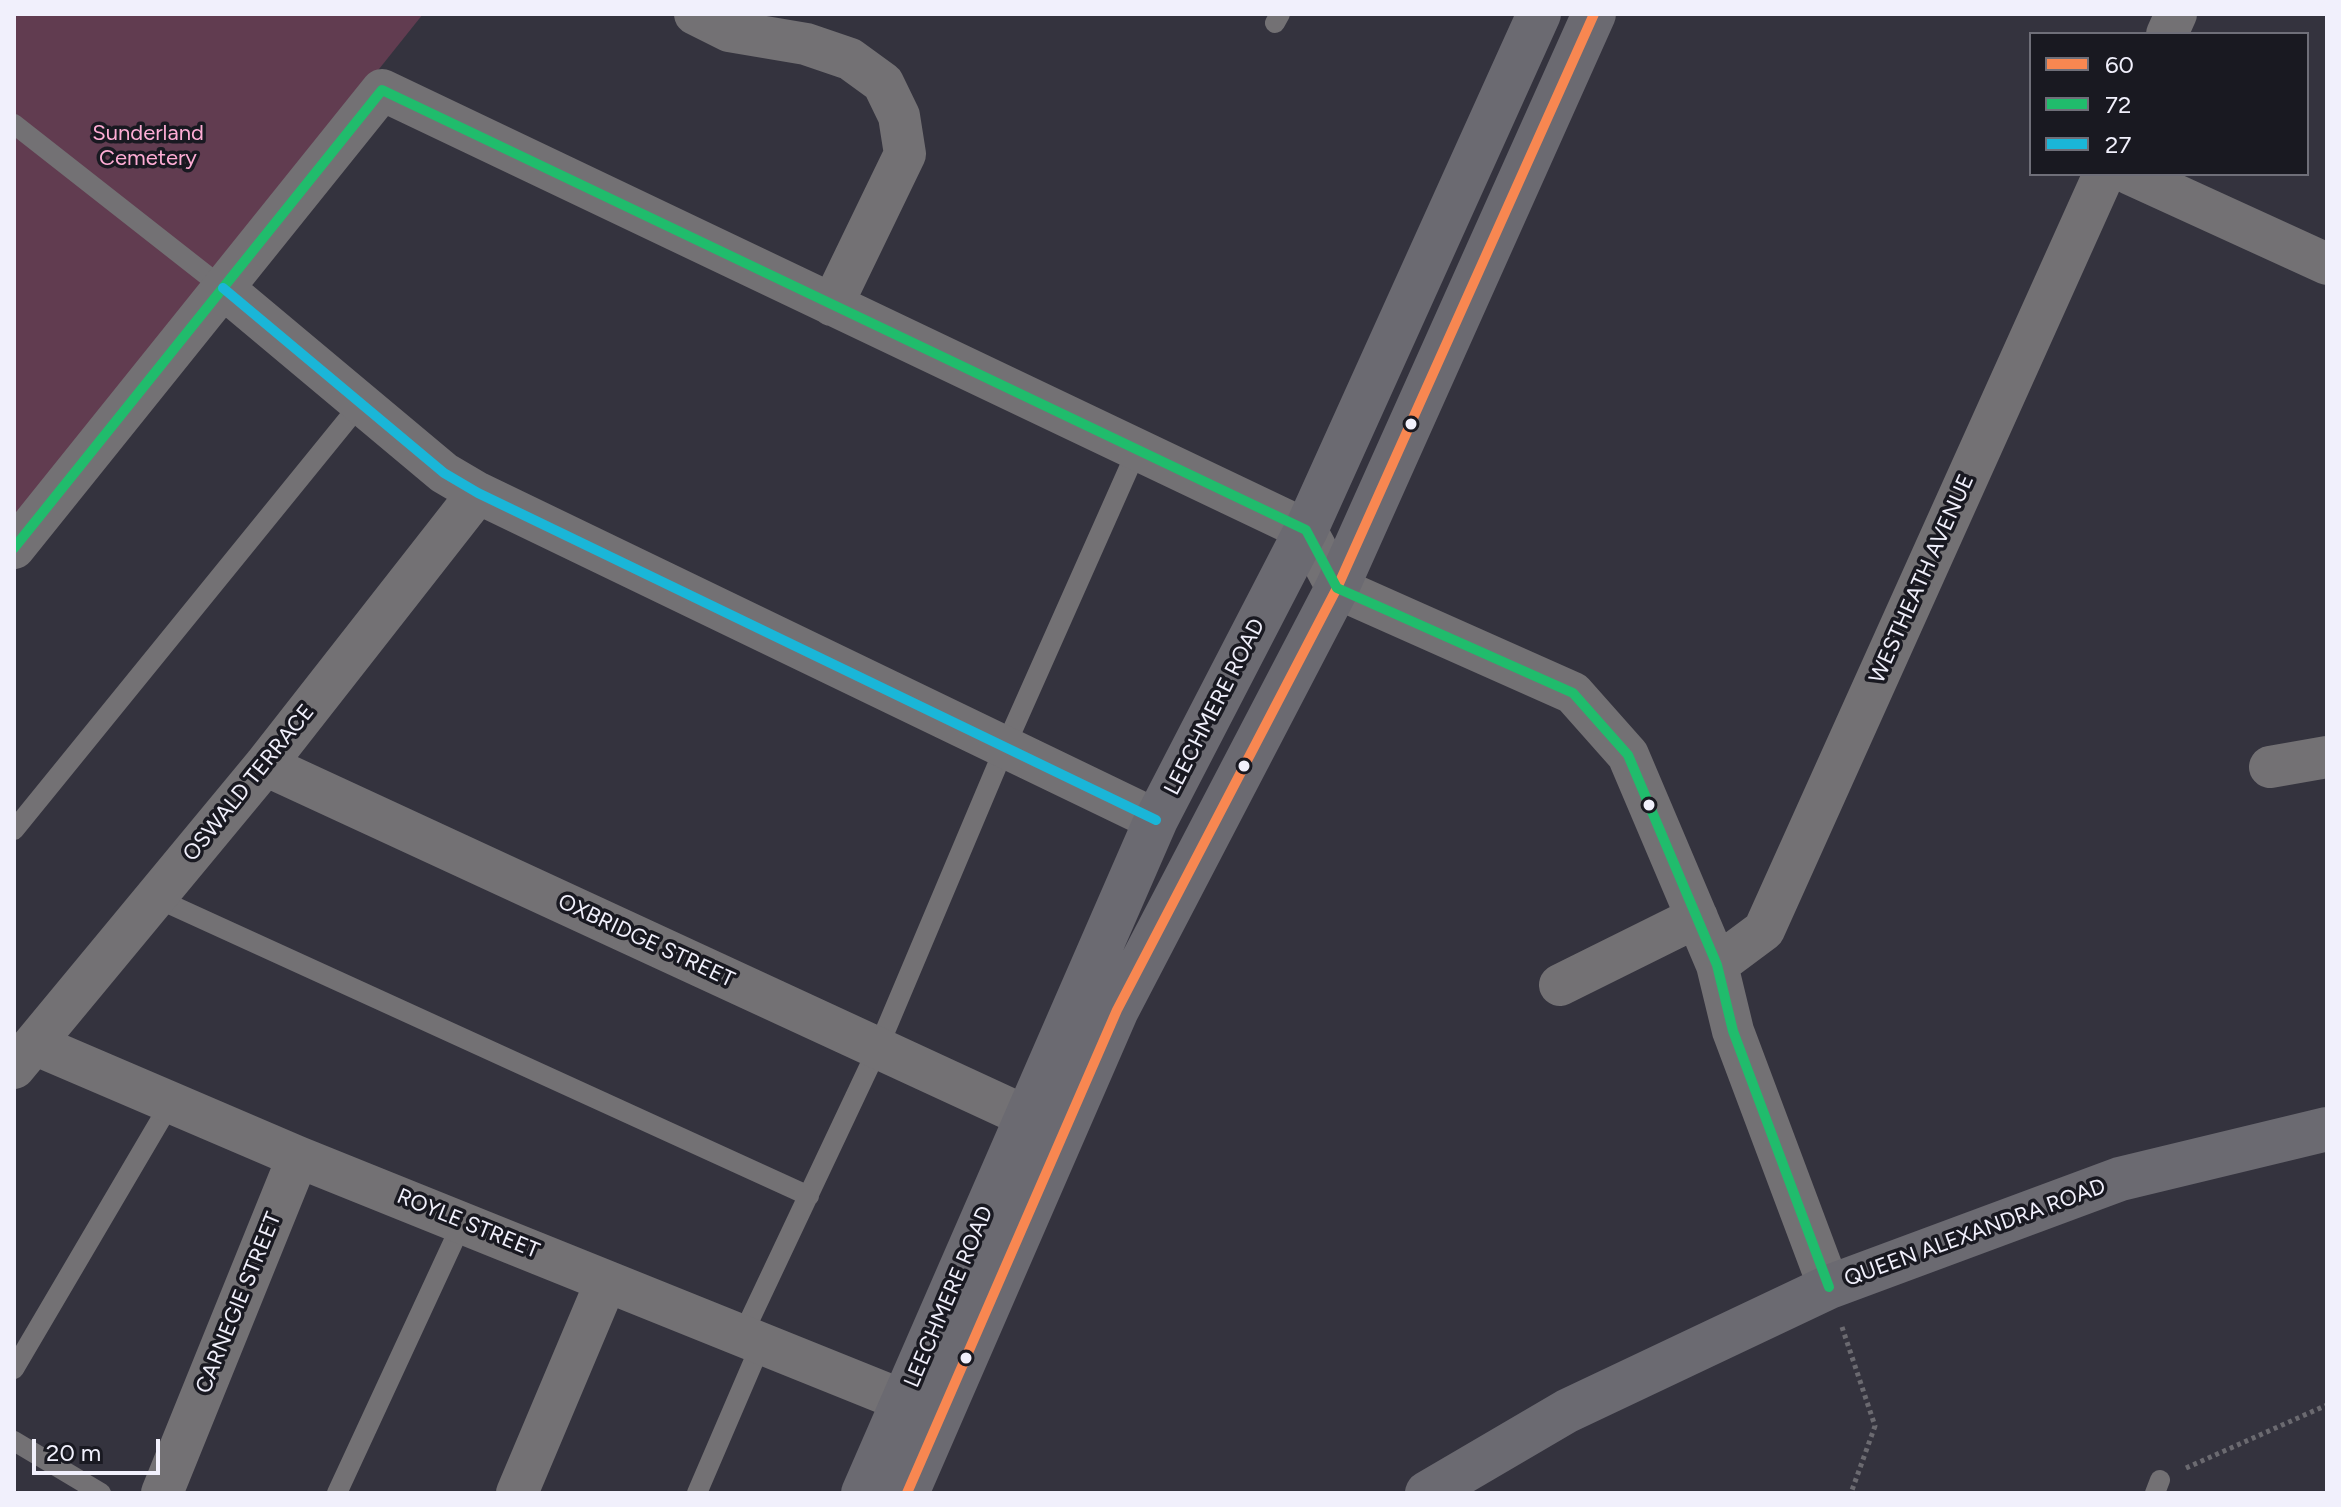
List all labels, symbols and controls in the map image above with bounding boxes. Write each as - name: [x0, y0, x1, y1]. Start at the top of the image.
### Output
- legend: [2029, 32, 2309, 176]
- text: 60: [2105, 50, 2134, 79]
- text: 72: [2105, 90, 2131, 119]
- park label: Sunderland Cemetery: [92, 121, 204, 172]
- text: 27: [2105, 130, 2131, 159]
- unlabelled marker: [1403, 416, 1419, 432]
- street label: WESTHEATH AVENUE: [1864, 470, 1980, 688]
- street label: LEECHMERE ROAD: [1159, 614, 1271, 800]
- street label: OSWALD TERRACE: [178, 699, 320, 867]
- unlabelled marker: [1236, 758, 1252, 774]
- unlabelled marker: [1641, 797, 1657, 813]
- street label: OXBRIDGE STREET: [554, 889, 738, 993]
- street label: QUEEN ALEXANDRA ROAD: [1841, 1173, 2109, 1293]
- street label: ROYLE STREET: [393, 1183, 543, 1265]
- street label: LEECHMERE ROAD: [899, 1202, 999, 1392]
- street label: CARNEGIE STREET: [191, 1209, 287, 1397]
- unlabelled marker: [958, 1350, 974, 1366]
- scale bar: [36, 1423, 164, 1473]
- text: 20 m: [46, 1438, 101, 1467]

